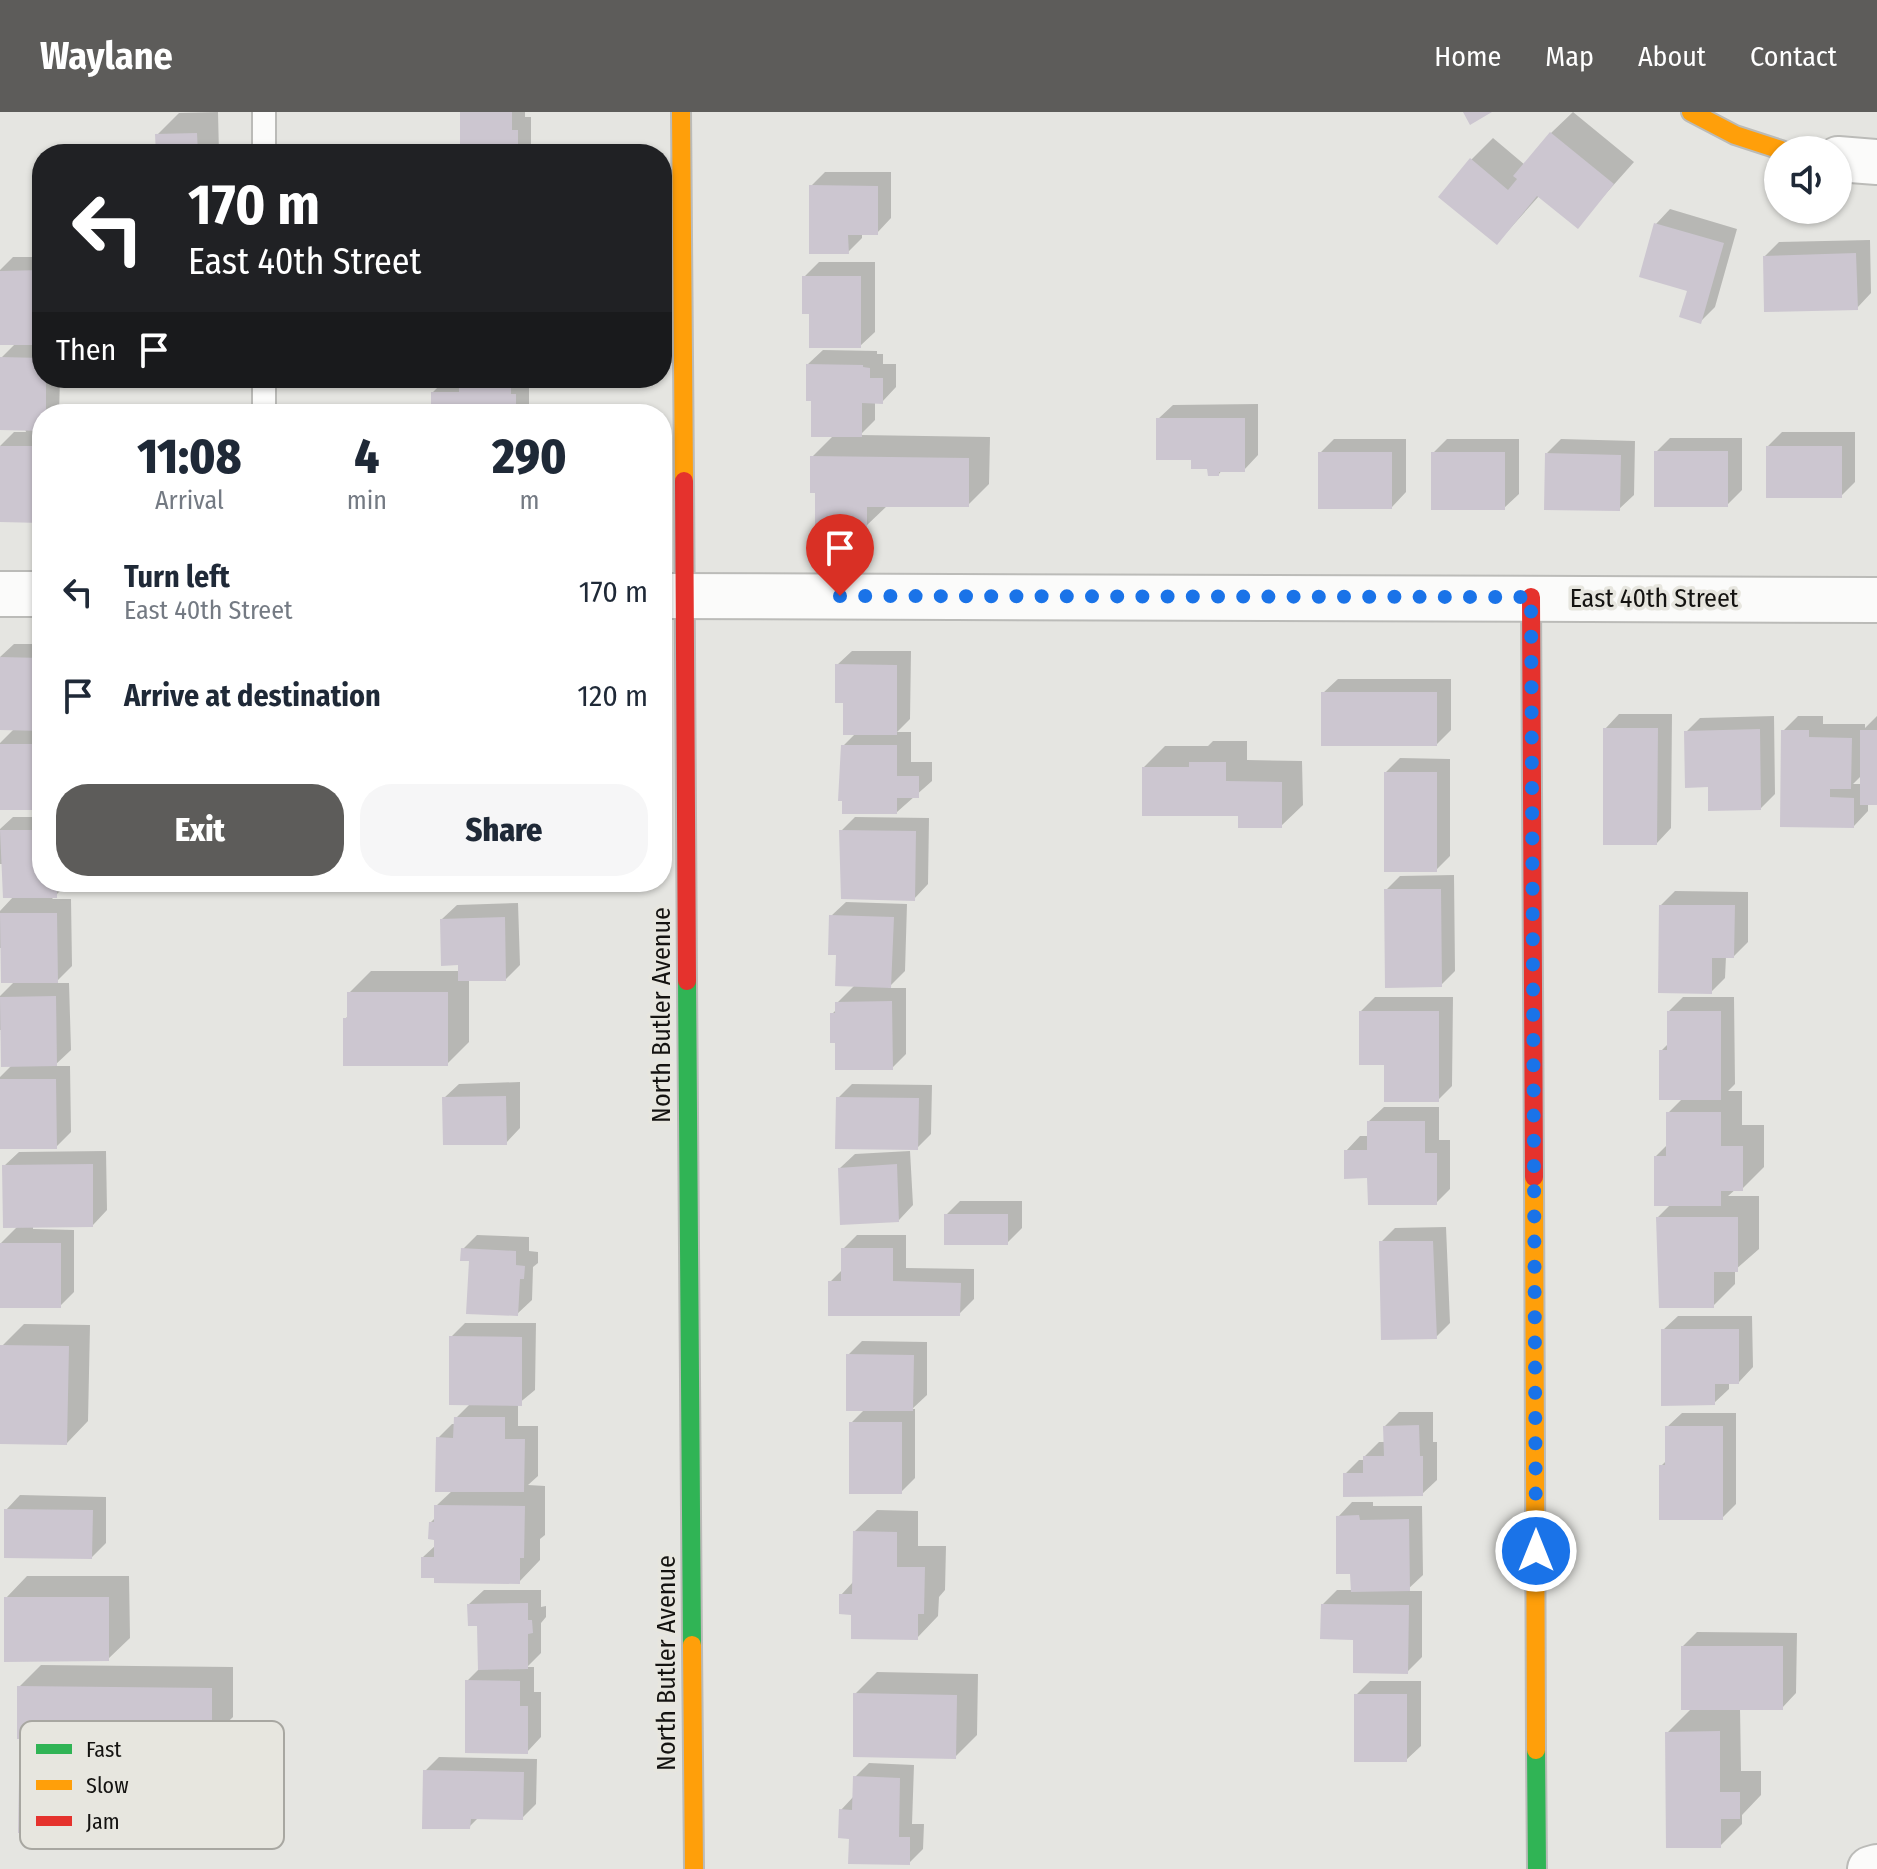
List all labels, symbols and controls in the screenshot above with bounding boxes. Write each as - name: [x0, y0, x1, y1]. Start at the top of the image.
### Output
- text: Waylane: [40, 33, 173, 79]
- text: Home: [1434, 40, 1501, 73]
- text: Map: [1545, 40, 1594, 73]
- text: About: [1638, 40, 1706, 73]
- text: Contact: [1750, 40, 1837, 73]
- map controls: [1764, 136, 1852, 224]
- button: sound: [1764, 136, 1852, 224]
- text: 170 m: [188, 172, 320, 239]
- icon: left: [56, 176, 160, 280]
- text: East 40th Street: [188, 240, 421, 284]
- icon: arrive: [132, 328, 176, 372]
- text: Then: [56, 332, 116, 368]
- text: 11:08: [137, 428, 241, 486]
- text: 4: [354, 428, 379, 486]
- text: 290: [492, 428, 567, 486]
- text: Arrival: [155, 485, 224, 516]
- text: min: [347, 485, 387, 516]
- text: m: [519, 485, 539, 516]
- pin: [806, 514, 874, 596]
- icon: arrive: [818, 526, 862, 570]
- text: Turn left: [124, 559, 230, 595]
- icon: left: [56, 570, 100, 614]
- text: 170 m: [579, 574, 648, 610]
- street label: East 40th Street: [1570, 583, 1739, 614]
- text: East 40th Street: [124, 595, 293, 626]
- icon: arrive: [56, 674, 100, 718]
- text: Arrive at destination: [124, 678, 381, 714]
- text: 120 m: [577, 678, 648, 714]
- button: Exit: [56, 784, 344, 876]
- button: Share: [360, 784, 648, 876]
- street label: North Butler Avenue: [646, 907, 677, 1123]
- position arrow: [1494, 1509, 1578, 1593]
- street label: North Butler Avenue: [651, 1555, 682, 1771]
- legend: [20, 1721, 284, 1849]
- text: Fast: [86, 1736, 122, 1763]
- text: Slow: [86, 1772, 129, 1799]
- text: Jam: [86, 1808, 120, 1835]

